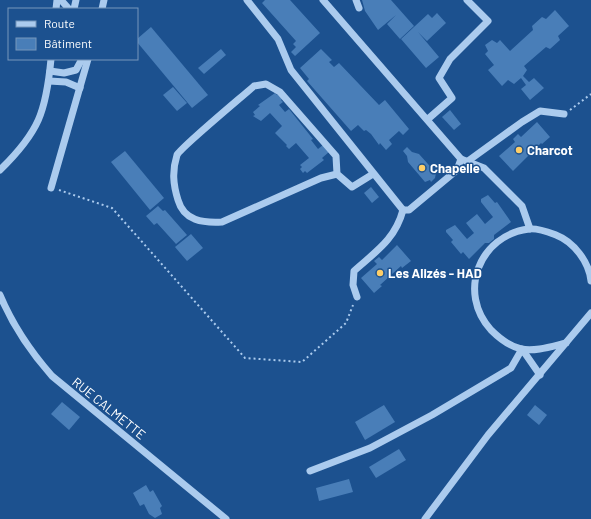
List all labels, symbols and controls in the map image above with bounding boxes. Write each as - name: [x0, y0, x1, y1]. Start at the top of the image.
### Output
- legend: [8, 8, 138, 60]
- text: Route: [44, 16, 75, 30]
- text: Bâtiment: [44, 36, 92, 50]
- place label: Charcot: [527, 142, 573, 158]
- marker: Charcot: [514, 145, 524, 155]
- place label: Chapelle: [430, 160, 480, 176]
- marker: Chapelle: [417, 163, 427, 173]
- place label: Les Alizés - HAD: [388, 265, 482, 281]
- marker: Les Alizés - HAD: [375, 268, 385, 278]
- street label: RUE CALMETTE: [69, 374, 149, 443]

